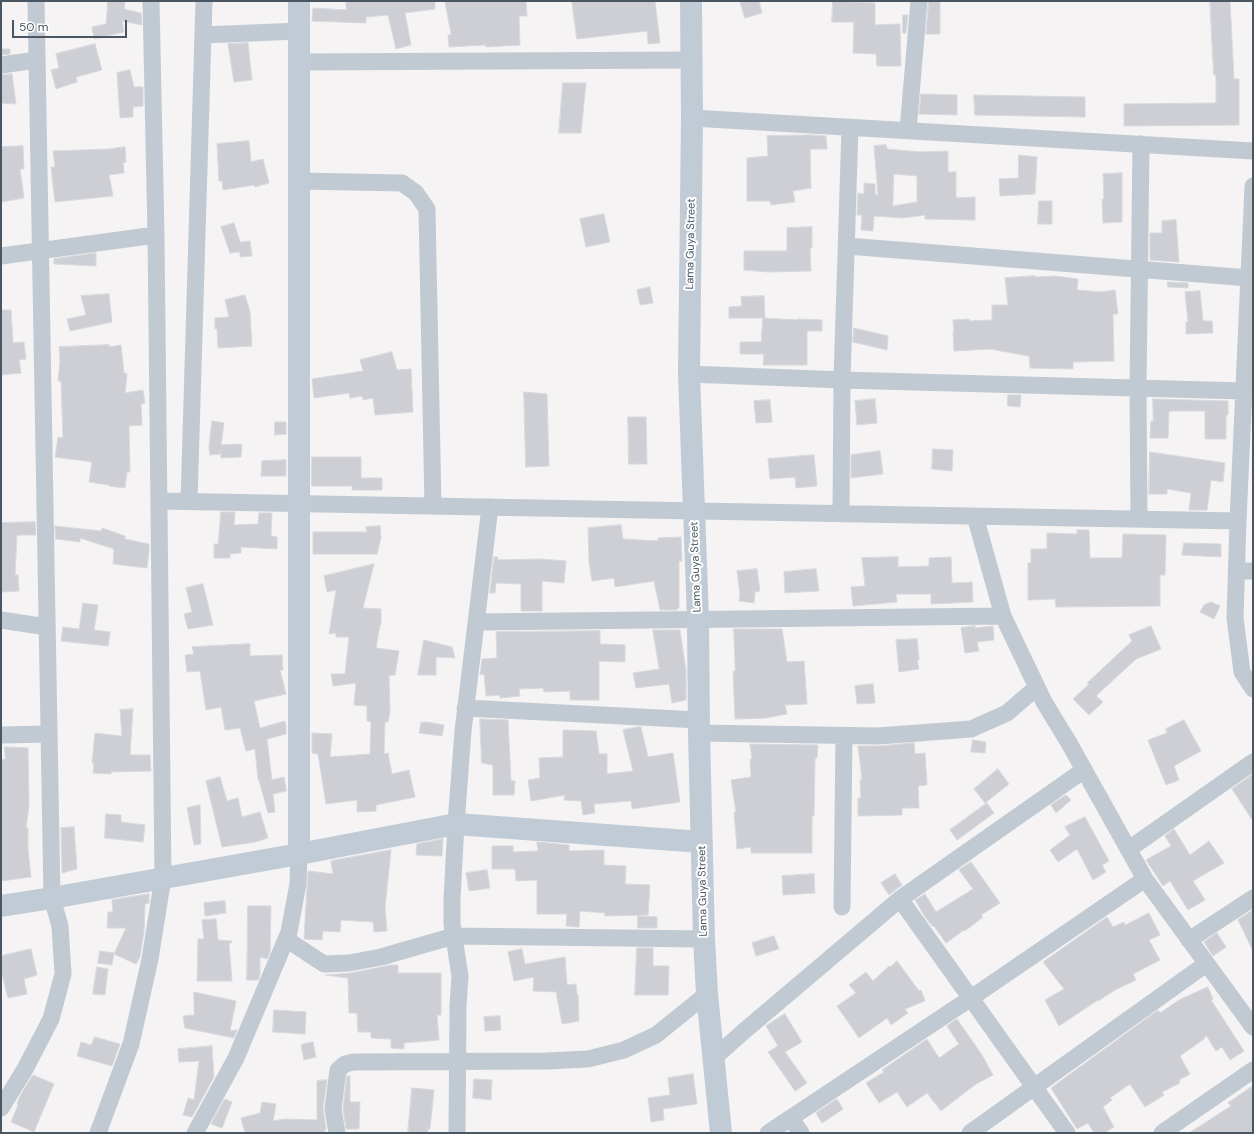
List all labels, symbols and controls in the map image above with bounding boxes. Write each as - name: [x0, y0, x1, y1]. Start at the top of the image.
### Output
- scale bar: [14, 12, 129, 38]
- text: 50 m: [19, 19, 48, 35]
- street label: Lama Guya Street: [684, 198, 698, 290]
- street label: Lama Guya Street: [688, 521, 704, 613]
- street label: Lama Guya Street: [696, 845, 710, 937]

